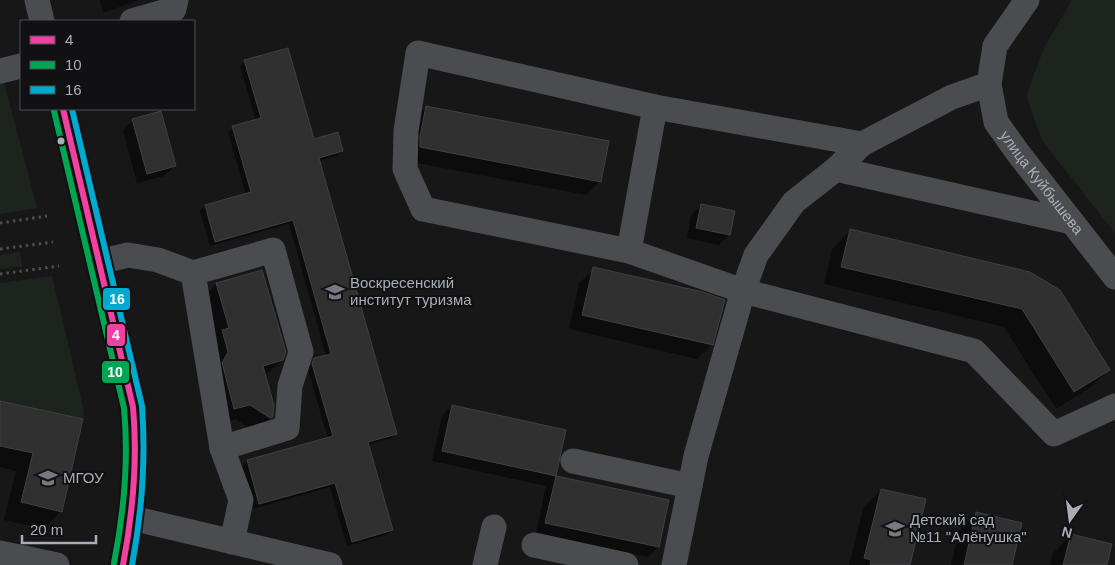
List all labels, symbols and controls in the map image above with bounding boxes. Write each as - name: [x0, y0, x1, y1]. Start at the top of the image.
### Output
- legend: [20, 20, 195, 110]
- text: 4: [65, 31, 73, 48]
- text: 10: [65, 56, 82, 73]
- text: 16: [65, 81, 82, 98]
- street label: улица Куйбышева: [997, 127, 1088, 238]
- unlabelled marker: [56, 136, 66, 146]
- place label: Воскресенский институт туризма: [350, 274, 472, 308]
- school or university icon: Воскресенский институт туризма: [324, 281, 346, 303]
- line badge: 16: [102, 287, 131, 311]
- text: 16: [109, 291, 125, 307]
- line badge: 4: [106, 323, 126, 347]
- text: 4: [112, 327, 120, 343]
- line badge: 10: [101, 360, 130, 384]
- text: 10: [107, 364, 123, 380]
- school or university icon: МГОУ: [37, 467, 59, 489]
- place label: МГОУ: [63, 469, 104, 486]
- north arrow: [1045, 495, 1095, 545]
- place label: Детский сад №11 "Алёнушка": [910, 511, 1027, 545]
- scale bar: [22, 512, 96, 544]
- school or university icon: Детский сад №11 "Алёнушка": [884, 518, 906, 540]
- text: 20 m: [30, 521, 63, 538]
- text: N: [1060, 524, 1074, 542]

